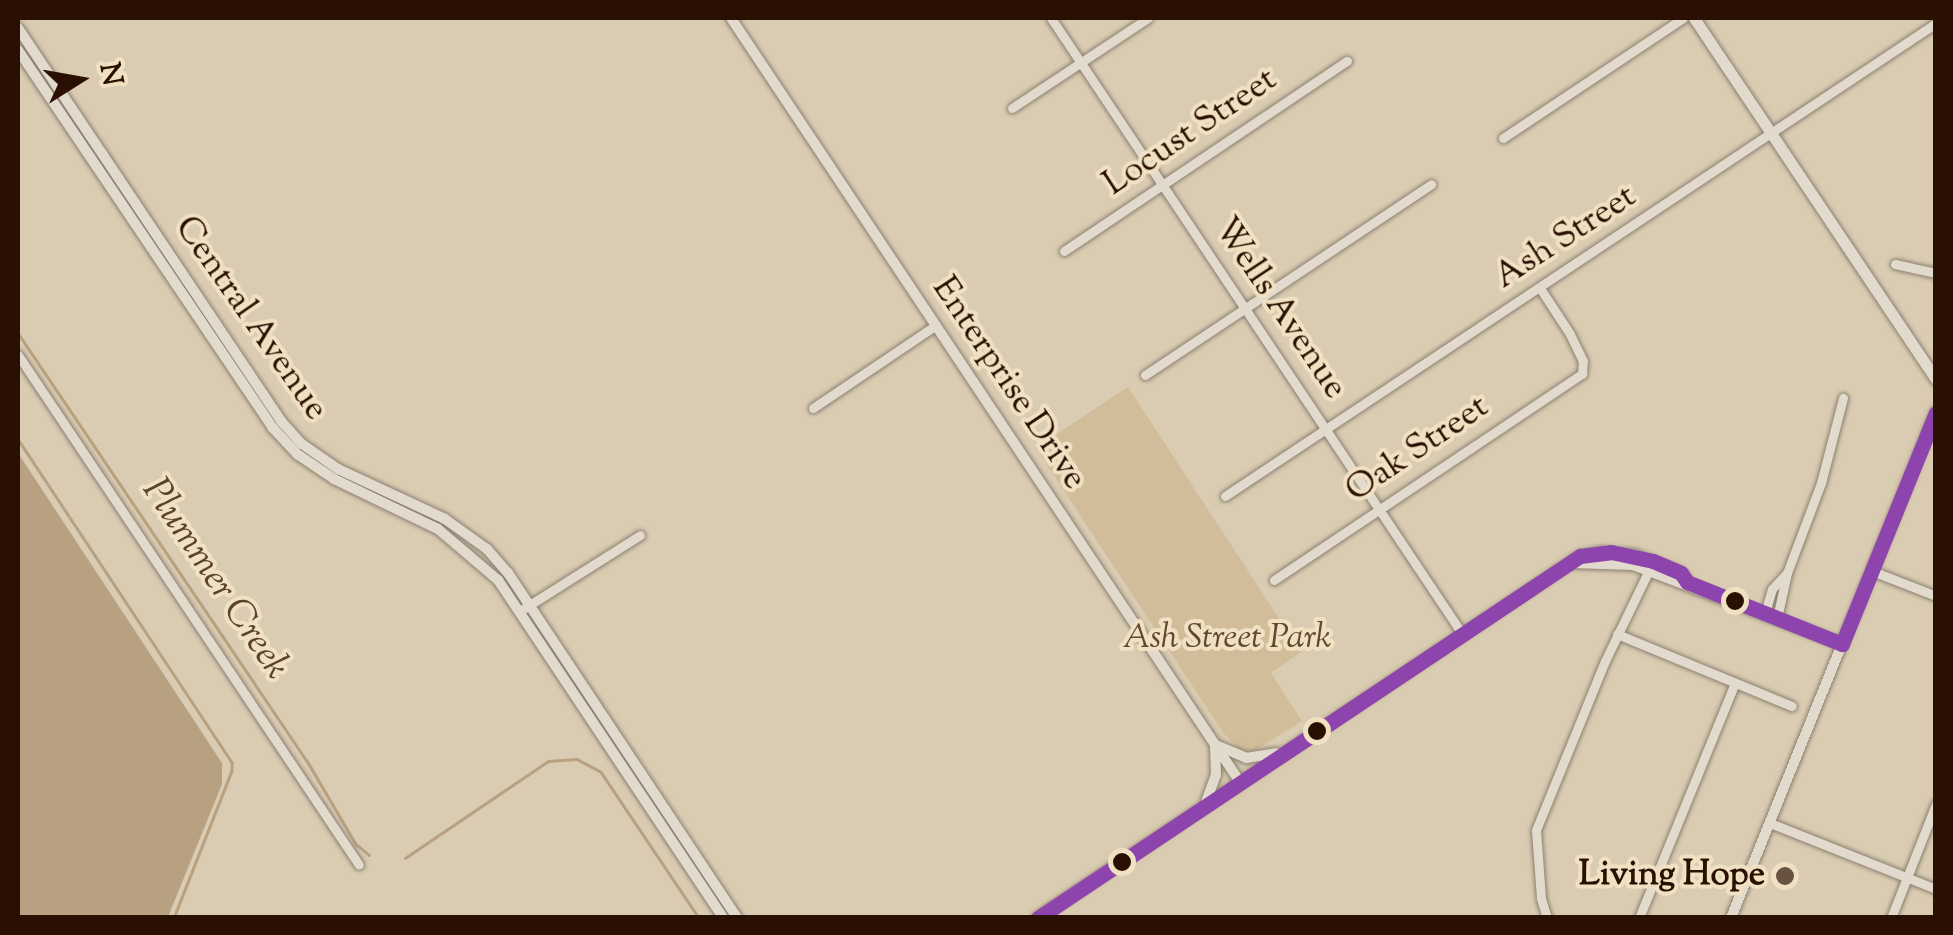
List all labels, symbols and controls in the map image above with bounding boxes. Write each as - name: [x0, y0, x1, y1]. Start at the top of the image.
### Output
- north arrow: [30, 30, 130, 130]
- text: N: [88, 59, 131, 89]
- street label: Locust Street: [1096, 60, 1286, 206]
- street label: Ash Street: [1487, 177, 1645, 299]
- street label: Central Avenue: [164, 209, 336, 429]
- street label: Wells Avenue: [1203, 211, 1355, 407]
- street label: Enterprise Drive: [922, 270, 1094, 498]
- street label: Oak Street: [1339, 387, 1497, 513]
- water label: Plummer Creek: [130, 471, 298, 689]
- unlabelled marker: [1725, 591, 1745, 611]
- park label: Ash Street Park: [1123, 618, 1331, 660]
- unlabelled marker: [1307, 721, 1327, 741]
- unlabelled marker: [1112, 852, 1132, 872]
- place label: Living Hope: [1579, 855, 1765, 897]
- marker: Living Hope: [1774, 865, 1796, 887]

